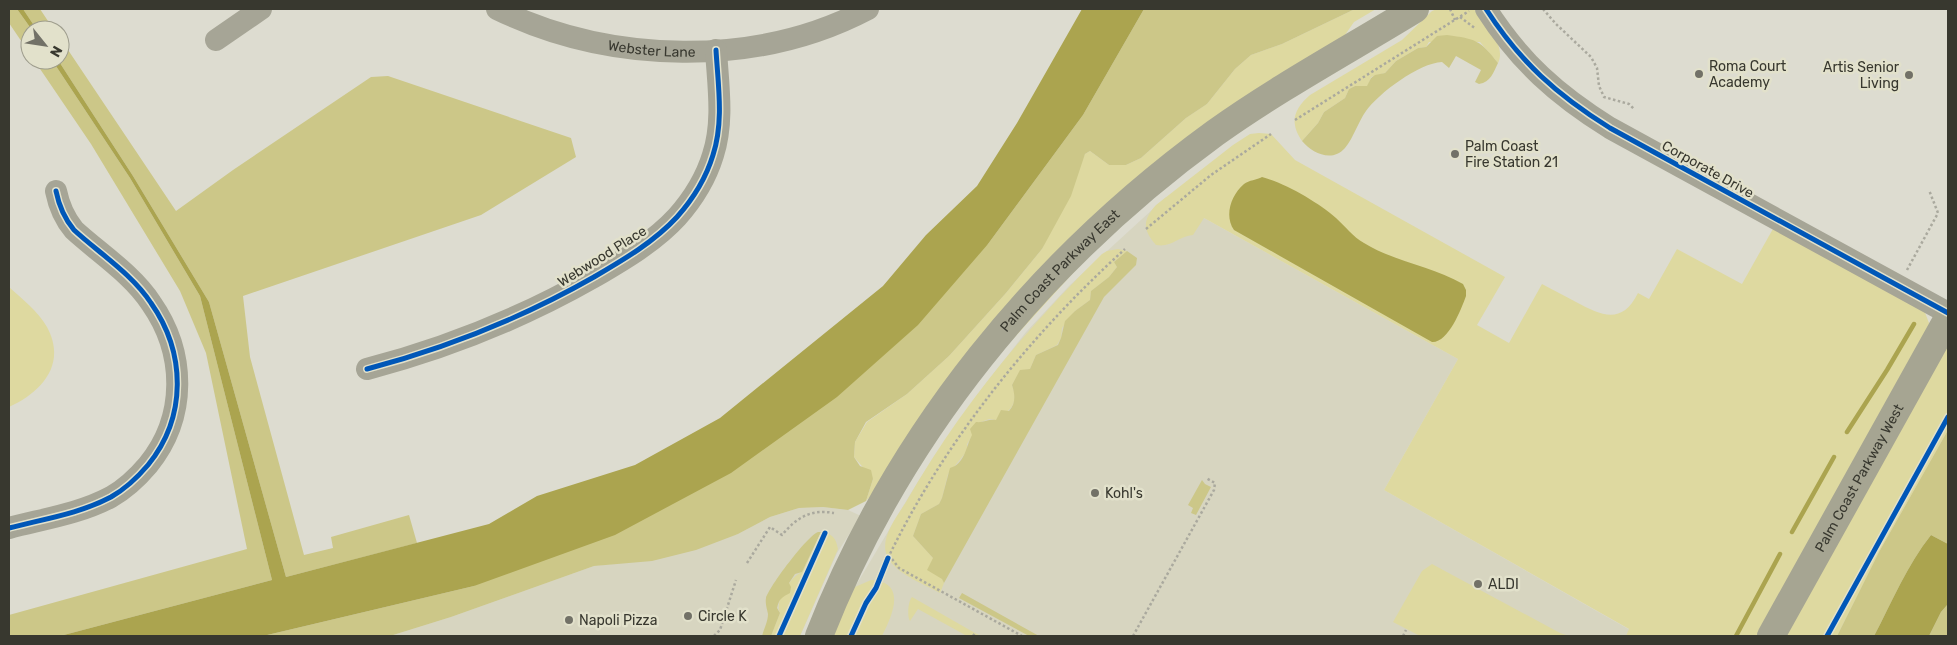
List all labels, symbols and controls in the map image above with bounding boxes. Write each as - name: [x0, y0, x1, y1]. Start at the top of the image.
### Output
- north arrow: [20, 20, 70, 70]
- street label: Webster Lane: [607, 37, 696, 61]
- text: N: [46, 43, 66, 60]
- place label: Roma Court Academy: [1709, 58, 1787, 91]
- place label: Artis Senior Living: [1823, 59, 1900, 92]
- marker: Roma Court Academy: [1693, 68, 1705, 80]
- marker: Artis Senior Living: [1903, 69, 1915, 81]
- street label: Corporate Drive: [1659, 137, 1757, 202]
- place label: Palm Coast Fire Station 21: [1465, 138, 1558, 171]
- marker: Palm Coast Fire Station 21: [1449, 148, 1461, 160]
- street label: Palm Coast Parkway East: [997, 206, 1124, 336]
- street label: Webwood Place: [555, 222, 650, 291]
- street label: Palm Coast Parkway West: [1811, 401, 1908, 555]
- place label: Kohl's: [1105, 485, 1143, 502]
- marker: Kohl's: [1089, 487, 1101, 499]
- place label: ALDI: [1488, 576, 1519, 593]
- marker: ALDI: [1472, 578, 1484, 590]
- place label: Circle K: [698, 608, 747, 625]
- marker: Circle K: [682, 610, 694, 622]
- place label: Napoli Pizza: [579, 612, 657, 629]
- marker: Napoli Pizza: [563, 614, 575, 626]

